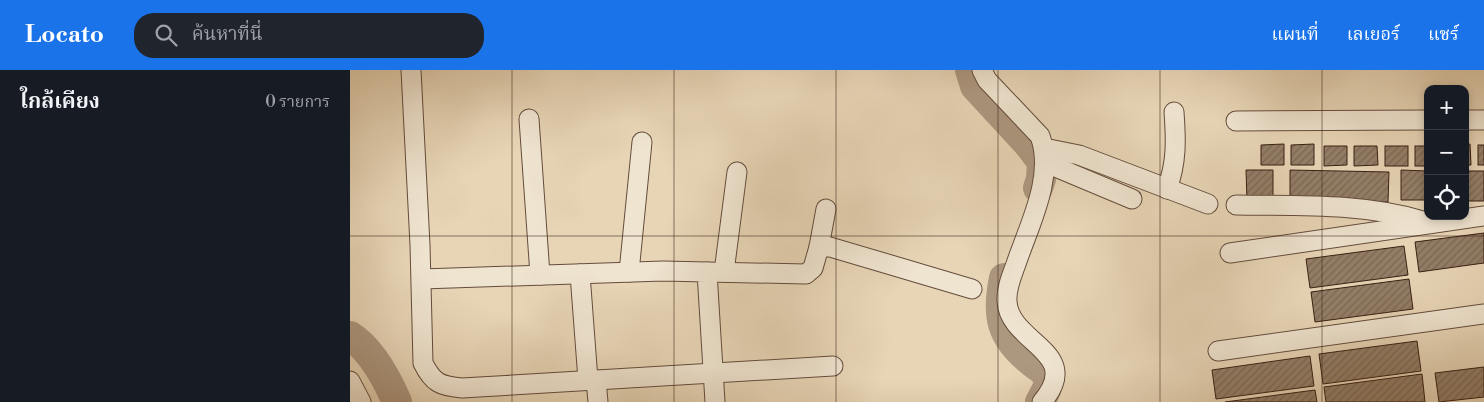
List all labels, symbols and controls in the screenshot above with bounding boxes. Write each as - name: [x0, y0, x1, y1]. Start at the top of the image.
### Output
- search box: [134, 13, 484, 58]
- text: Locato: [25, 20, 104, 50]
- icon: search: [152, 21, 180, 49]
- text: ค้นหาที่นี่: [192, 22, 263, 46]
- text: แผนที่: [1271, 23, 1319, 46]
- text: เลเยอร์: [1347, 23, 1400, 46]
- text: แชร์: [1428, 23, 1459, 46]
- map controls: [1424, 85, 1469, 220]
- button: +: [1424, 85, 1469, 130]
- text: ใกล้เคียง: [20, 89, 100, 115]
- text: 0 รายการ: [265, 92, 330, 112]
- button: −: [1424, 130, 1469, 175]
- button: locate: [1424, 175, 1469, 220]

